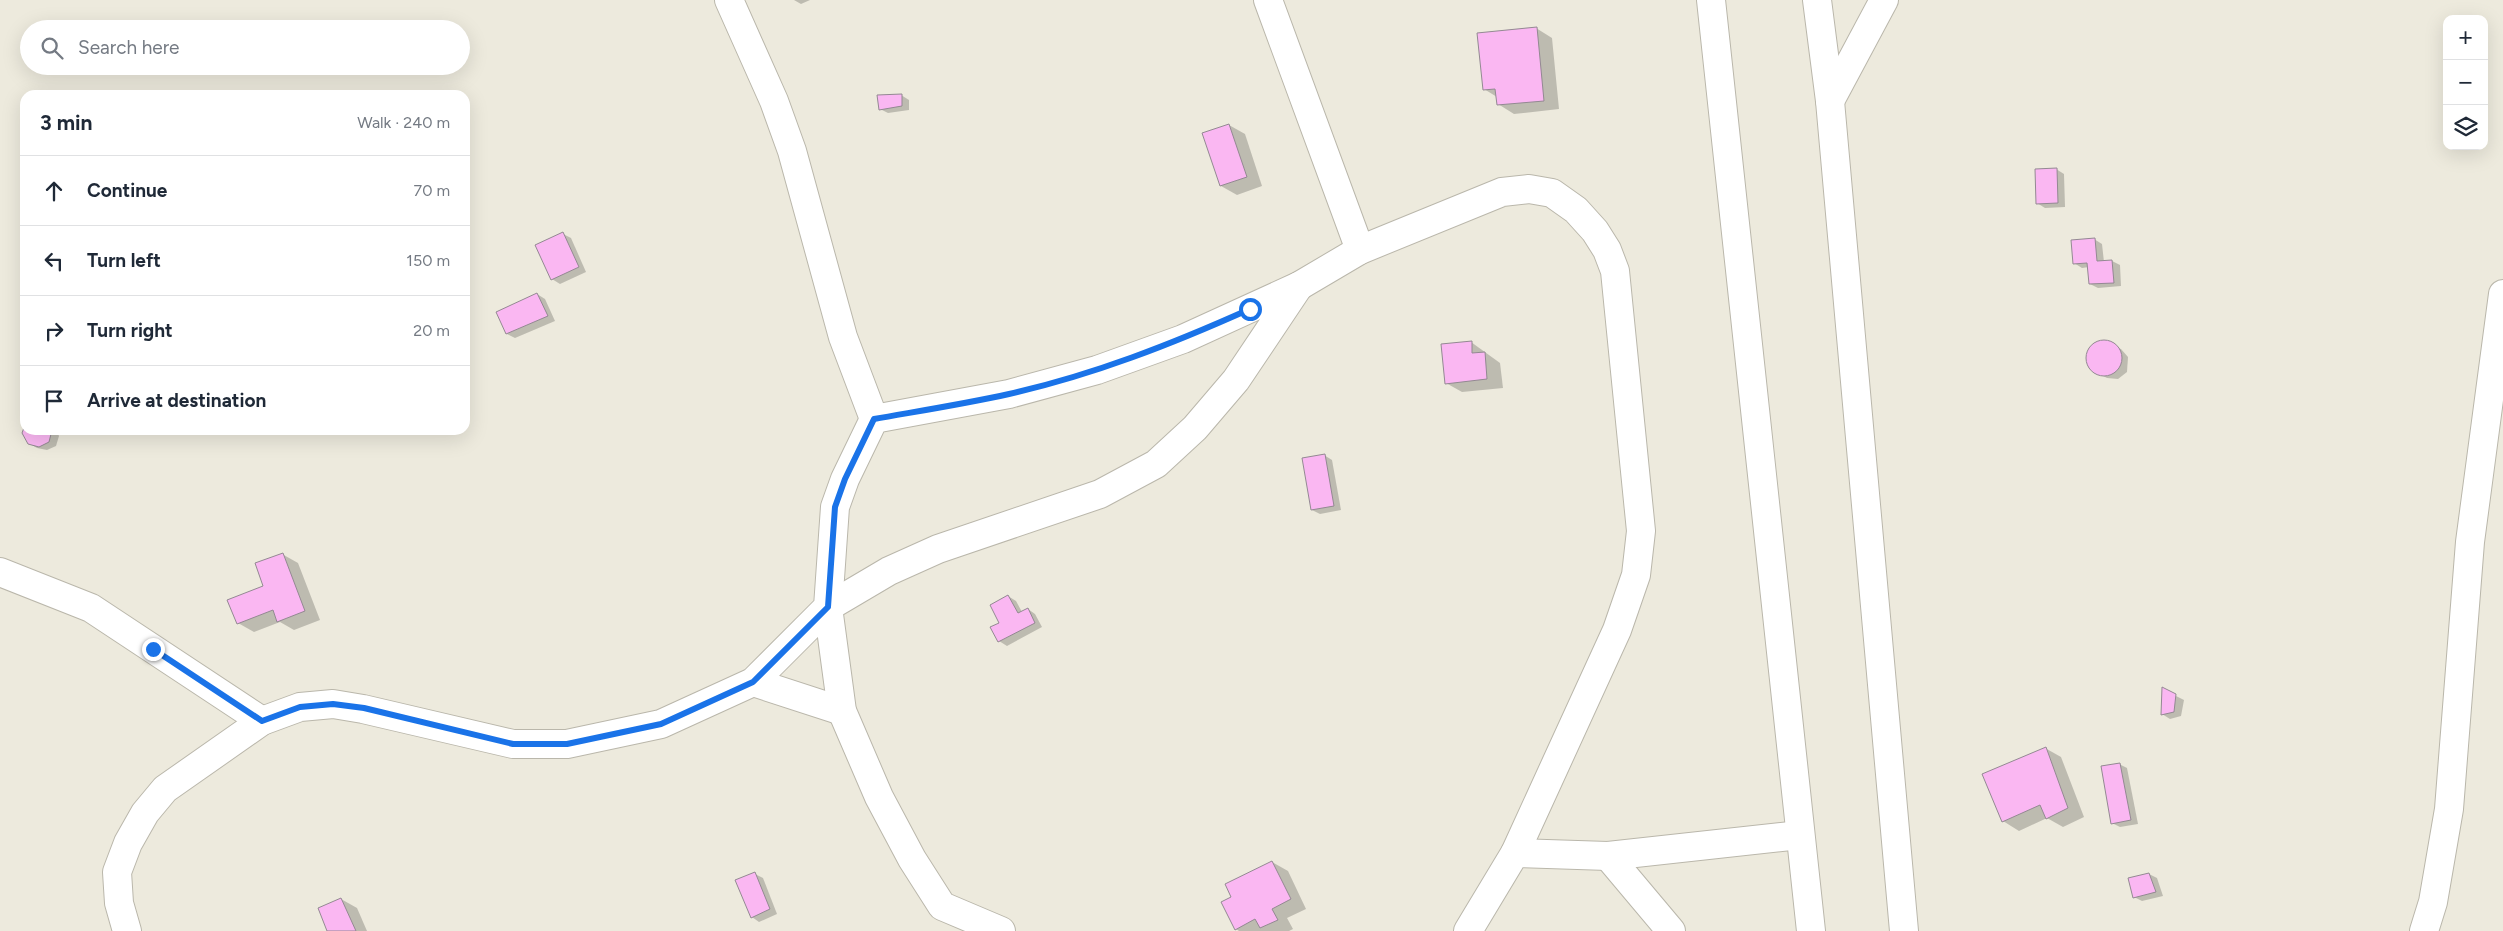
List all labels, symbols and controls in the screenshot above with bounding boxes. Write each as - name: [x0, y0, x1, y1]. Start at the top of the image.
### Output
- map controls: [2443, 15, 2488, 150]
- button: +: [2443, 15, 2488, 60]
- search box: [20, 20, 470, 75]
- icon: search: [38, 34, 66, 62]
- text: Search here: [78, 36, 180, 59]
- button: −: [2443, 60, 2488, 105]
- button: layers: [2443, 105, 2488, 150]
- text: 3 min: [40, 110, 92, 135]
- text: Walk · 240 m: [357, 113, 450, 132]
- icon: ahead: [40, 177, 68, 205]
- text: Continue: [87, 179, 167, 202]
- text: 70 m: [414, 181, 450, 200]
- icon: left: [40, 247, 68, 275]
- text: Turn left: [87, 249, 161, 272]
- text: 150 m: [406, 251, 450, 270]
- route start: [1239, 298, 1262, 321]
- icon: right: [40, 317, 68, 345]
- text: Turn right: [87, 319, 173, 342]
- text: 20 m: [413, 321, 450, 340]
- icon: arrive: [40, 387, 68, 415]
- text: Arrive at destination: [87, 389, 266, 412]
- route end: [142, 638, 165, 661]

